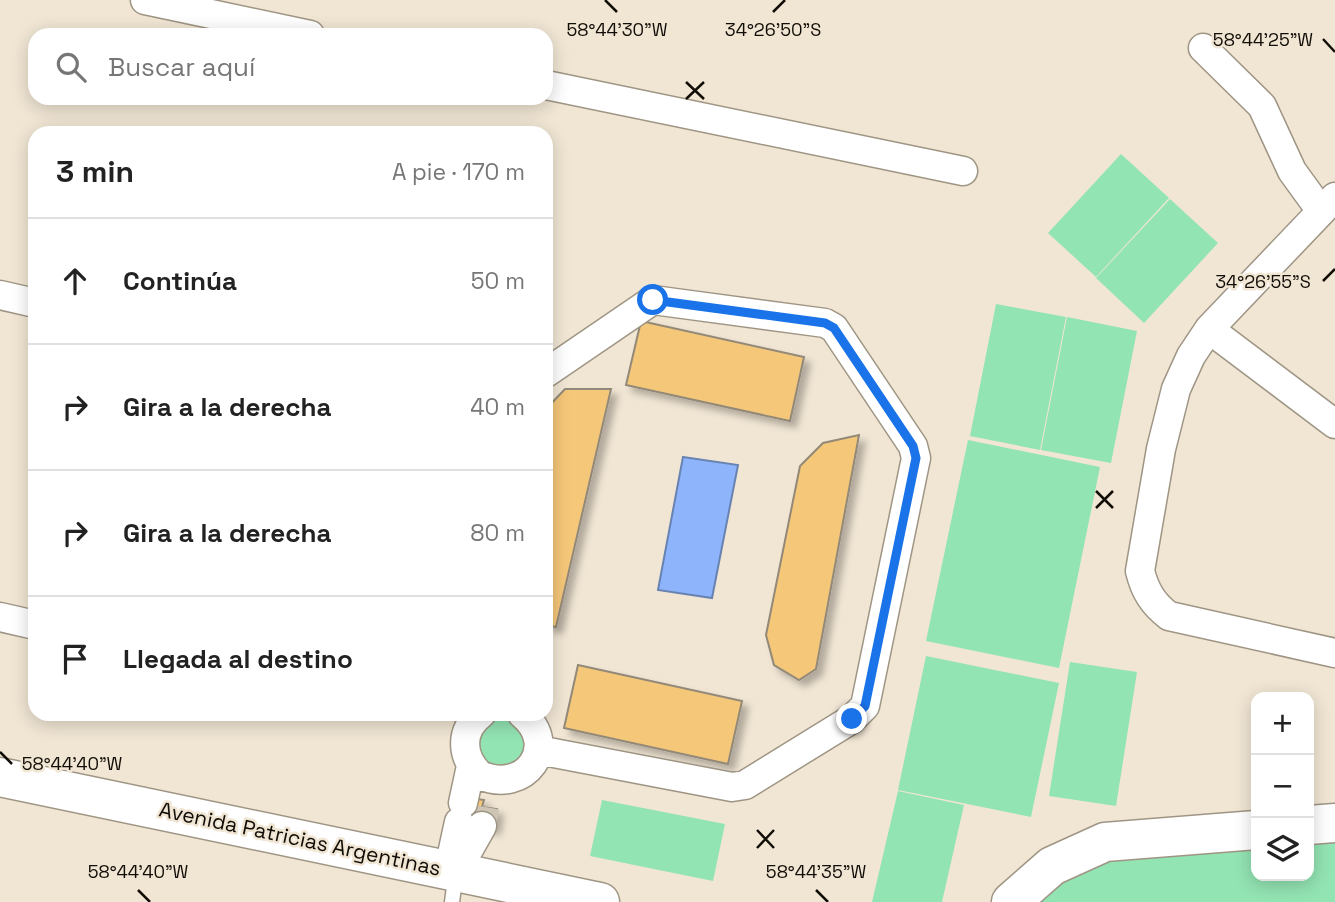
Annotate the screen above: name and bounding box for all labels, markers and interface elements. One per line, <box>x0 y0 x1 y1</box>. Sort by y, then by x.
text: 58°44'30"W <box>566 18 668 41</box>
text: 34°26'50"S <box>725 18 821 41</box>
search box <box>28 28 553 105</box>
text: 58°44'25"W <box>1213 28 1313 51</box>
icon: search <box>52 48 90 86</box>
text: Buscar aquí <box>108 50 255 84</box>
text: 3 min <box>56 152 134 191</box>
text: A pie · 170 m <box>392 157 525 187</box>
icon: ahead <box>56 262 94 300</box>
text: Continúa <box>123 264 237 298</box>
text: 50 m <box>471 266 525 296</box>
text: 34°26'55"S <box>1215 270 1311 293</box>
route start <box>637 284 668 315</box>
icon: right <box>56 388 94 426</box>
text: Gira a la derecha <box>123 390 332 424</box>
text: 40 m <box>470 392 525 422</box>
icon: right <box>56 514 94 552</box>
text: Gira a la derecha <box>123 516 332 550</box>
text: 80 m <box>470 518 525 548</box>
icon: arrive <box>56 640 94 678</box>
text: Llegada al destino <box>123 642 353 676</box>
map controls <box>1251 692 1314 881</box>
button: + <box>1251 692 1314 755</box>
route end <box>836 703 867 734</box>
text: 58°44'40"W <box>22 752 123 775</box>
button: − <box>1251 755 1314 818</box>
street label: Avenida Patricias Argentinas <box>157 795 444 882</box>
button: layers <box>1251 818 1314 881</box>
text: 58°44'40"W <box>88 860 189 883</box>
text: 58°44'35"W <box>766 860 866 883</box>

